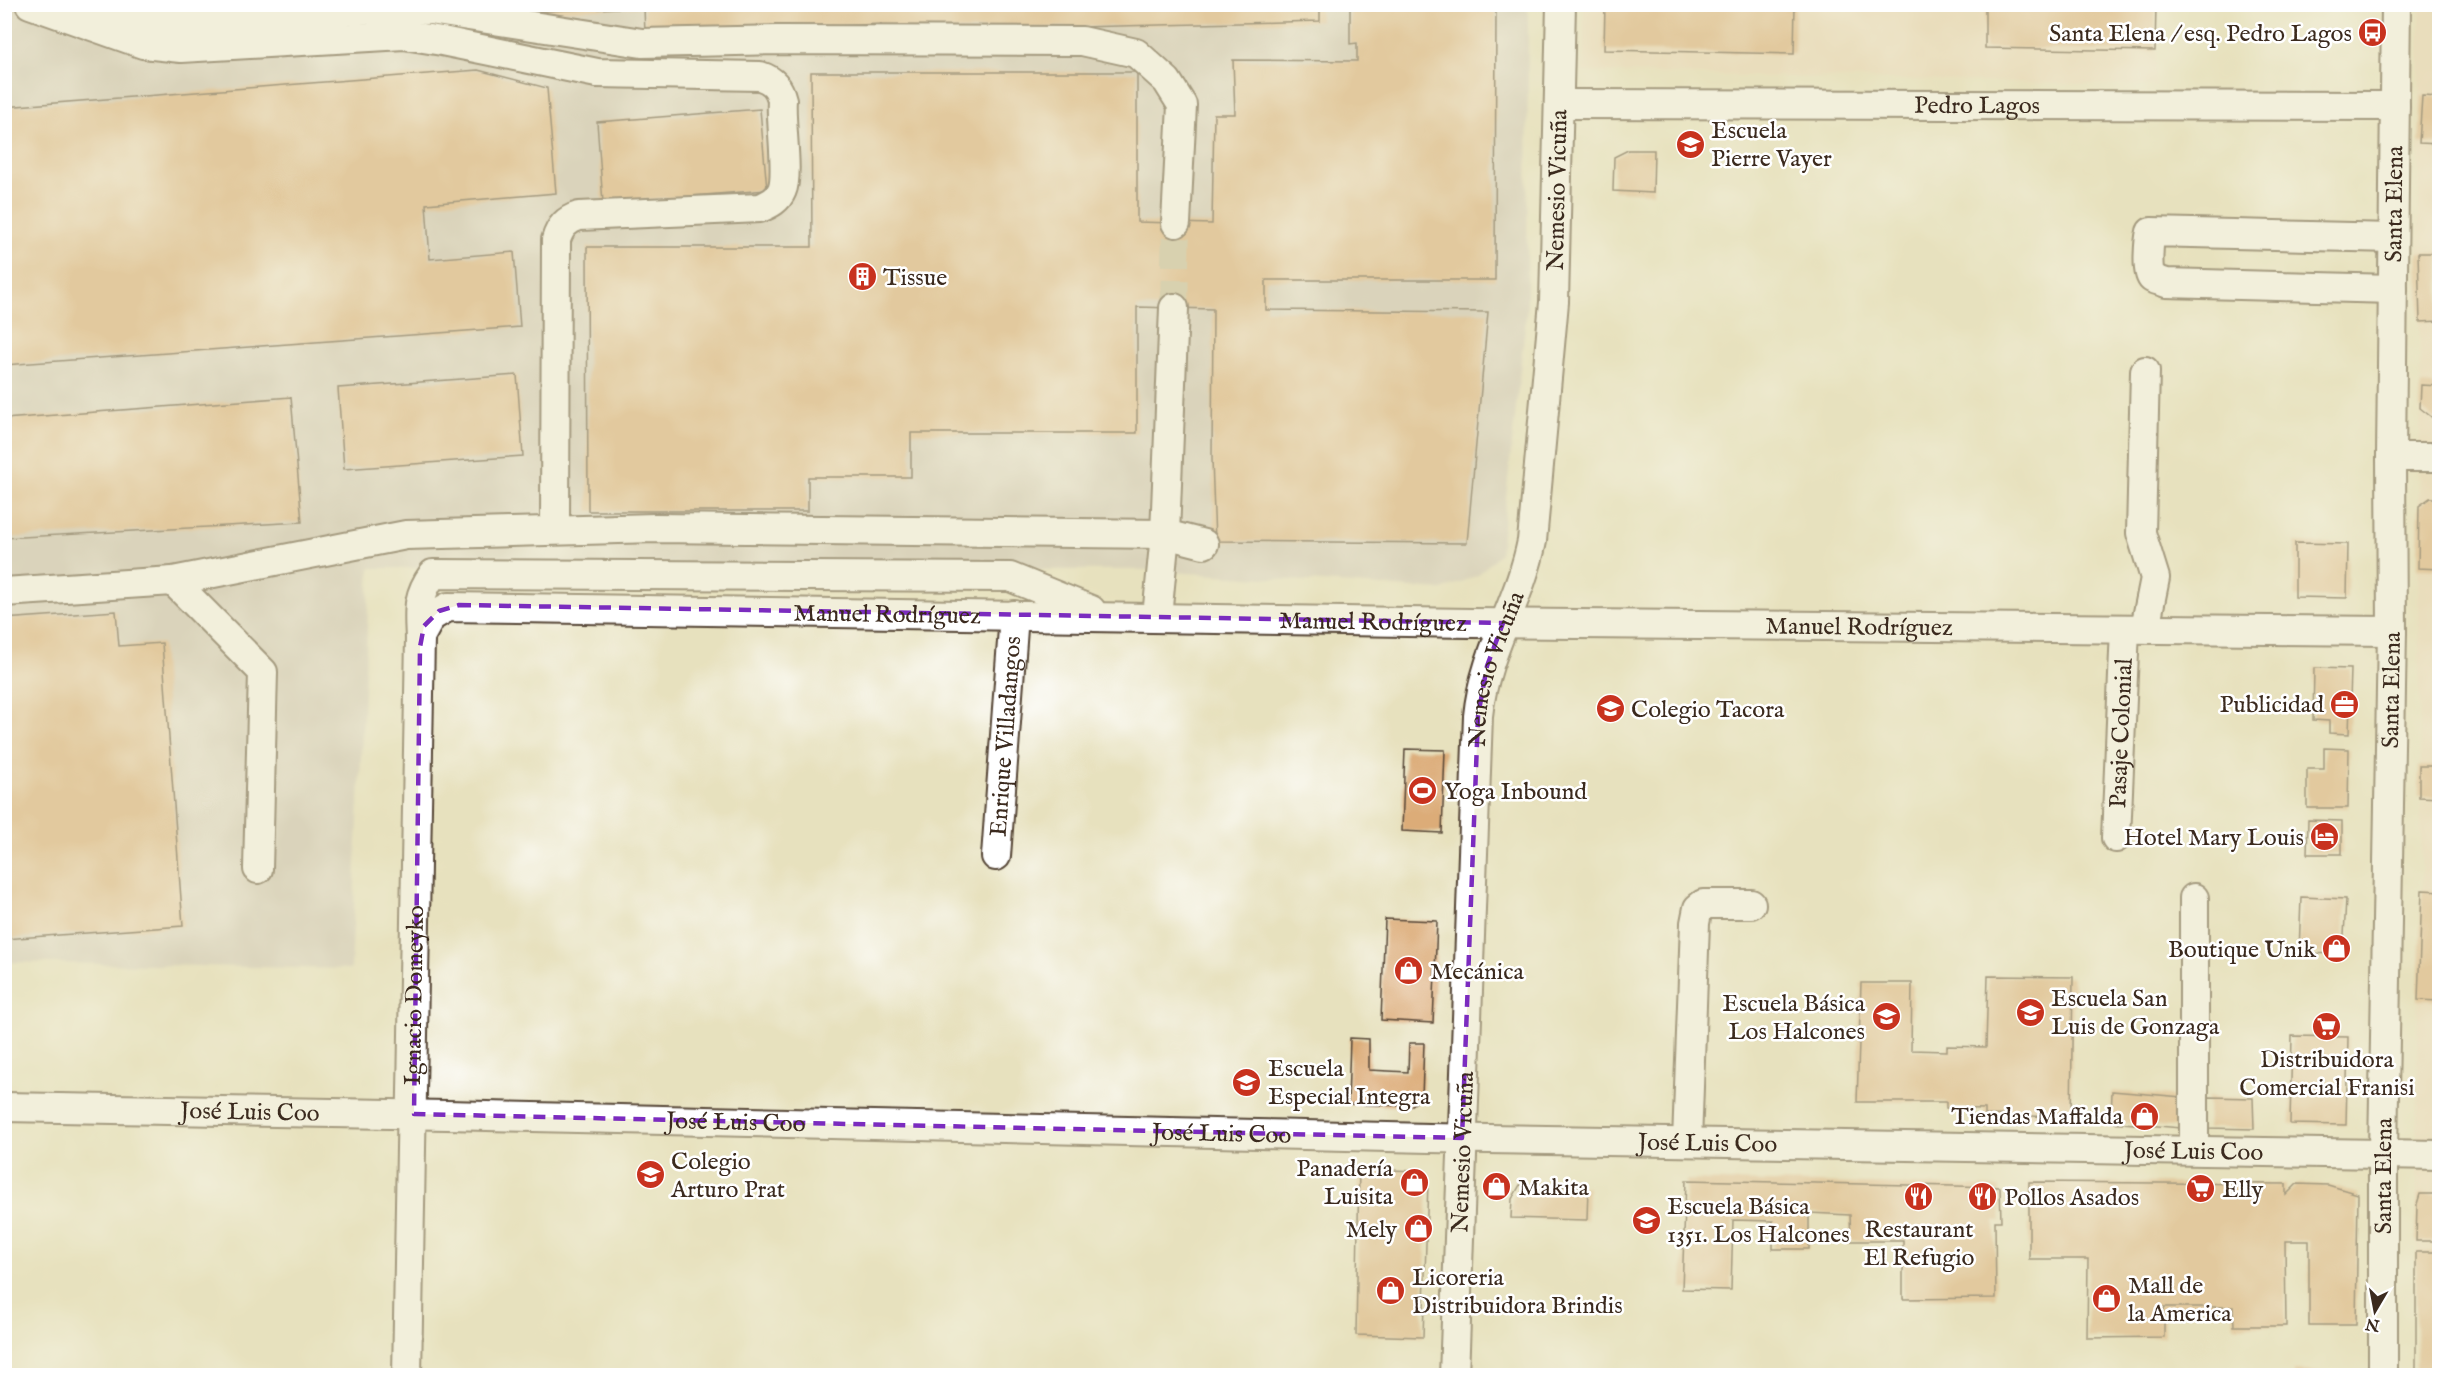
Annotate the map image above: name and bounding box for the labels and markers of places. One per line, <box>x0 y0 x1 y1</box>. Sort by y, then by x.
bus stop icon: Santa Elena / esq. Pedro Lagos <box>2357 17 2389 49</box>
place label: Santa Elena / esq. Pedro Lagos <box>2049 19 2352 50</box>
place label: Escuela Pierre Vayer <box>1711 116 1832 175</box>
school or university icon: Escuela Pierre Vayer <box>1674 128 1706 160</box>
building icon: Tissue <box>846 261 878 293</box>
place label: Tissue <box>883 263 947 294</box>
office icon: Publicidad <box>2329 688 2361 720</box>
place label: Publicidad <box>2219 690 2324 721</box>
school or university icon: Colegio Tacora <box>1594 693 1626 725</box>
place label: Colegio Tacora <box>1631 695 1785 726</box>
sports icon: Yoga Inbound <box>1407 775 1439 807</box>
place label: Yoga Inbound <box>1444 777 1587 808</box>
hotel icon: Hotel Mary Louis <box>2309 821 2341 853</box>
place label: Hotel Mary Louis <box>2124 823 2304 854</box>
shop icon: Boutique Unik <box>2321 933 2353 965</box>
place label: Boutique Unik <box>2168 935 2316 966</box>
shop icon: Mecánica <box>1393 955 1425 987</box>
place label: Mecánica <box>1430 957 1524 988</box>
place label: Escuela San Luis de Gonzaga <box>2051 984 2220 1043</box>
place label: Escuela Básica Los Halcones <box>1722 989 1866 1048</box>
school or university icon: Escuela San Luis de Gonzaga <box>2014 996 2046 1028</box>
school or university icon: Escuela Básica Los Halcones <box>1870 1001 1902 1033</box>
supermarket icon: Distribuidora Comercial Franisi <box>2311 1010 2343 1042</box>
place label: Distribuidora Comercial Franisi <box>2239 1045 2415 1104</box>
place label: Escuela Especial Integra <box>1268 1054 1431 1113</box>
school or university icon: Escuela Especial Integra <box>1231 1066 1263 1098</box>
shop icon: Tiendas Maffalda <box>2128 1100 2160 1132</box>
place label: Tiendas Maffalda <box>1951 1102 2124 1133</box>
place label: Colegio Arturo Prat <box>670 1147 785 1206</box>
place label: Panadería Luisita <box>1296 1154 1394 1213</box>
school or university icon: Colegio Arturo Prat <box>634 1159 666 1191</box>
shop icon: Panadería Luisita <box>1398 1166 1430 1198</box>
shop icon: Makita <box>1481 1171 1513 1203</box>
place label: Makita <box>1518 1173 1589 1204</box>
supermarket icon: Elly <box>2185 1173 2217 1205</box>
place label: Elly <box>2222 1175 2263 1206</box>
restaurant icon: Restaurant El Refugio <box>1903 1180 1935 1212</box>
restaurant icon: Pollos Asados <box>1967 1181 1999 1213</box>
place label: Pollos Asados <box>2004 1183 2139 1214</box>
place label: Escuela Básica 1351. Los Halcones <box>1667 1192 1850 1251</box>
school or university icon: Escuela Básica 1351. Los Halcones <box>1630 1204 1662 1236</box>
shop icon: Mely <box>1402 1213 1434 1245</box>
place label: Mely <box>1346 1215 1397 1246</box>
place label: Restaurant El Refugio <box>1864 1215 1975 1274</box>
place label: Licoreria Distribuidora Brindis <box>1412 1263 1623 1322</box>
place label: Mall de la America <box>2128 1271 2232 1330</box>
shop icon: Licoreria Distribuidora Brindis <box>1375 1275 1407 1307</box>
shop icon: Mall de la America <box>2091 1283 2123 1315</box>

